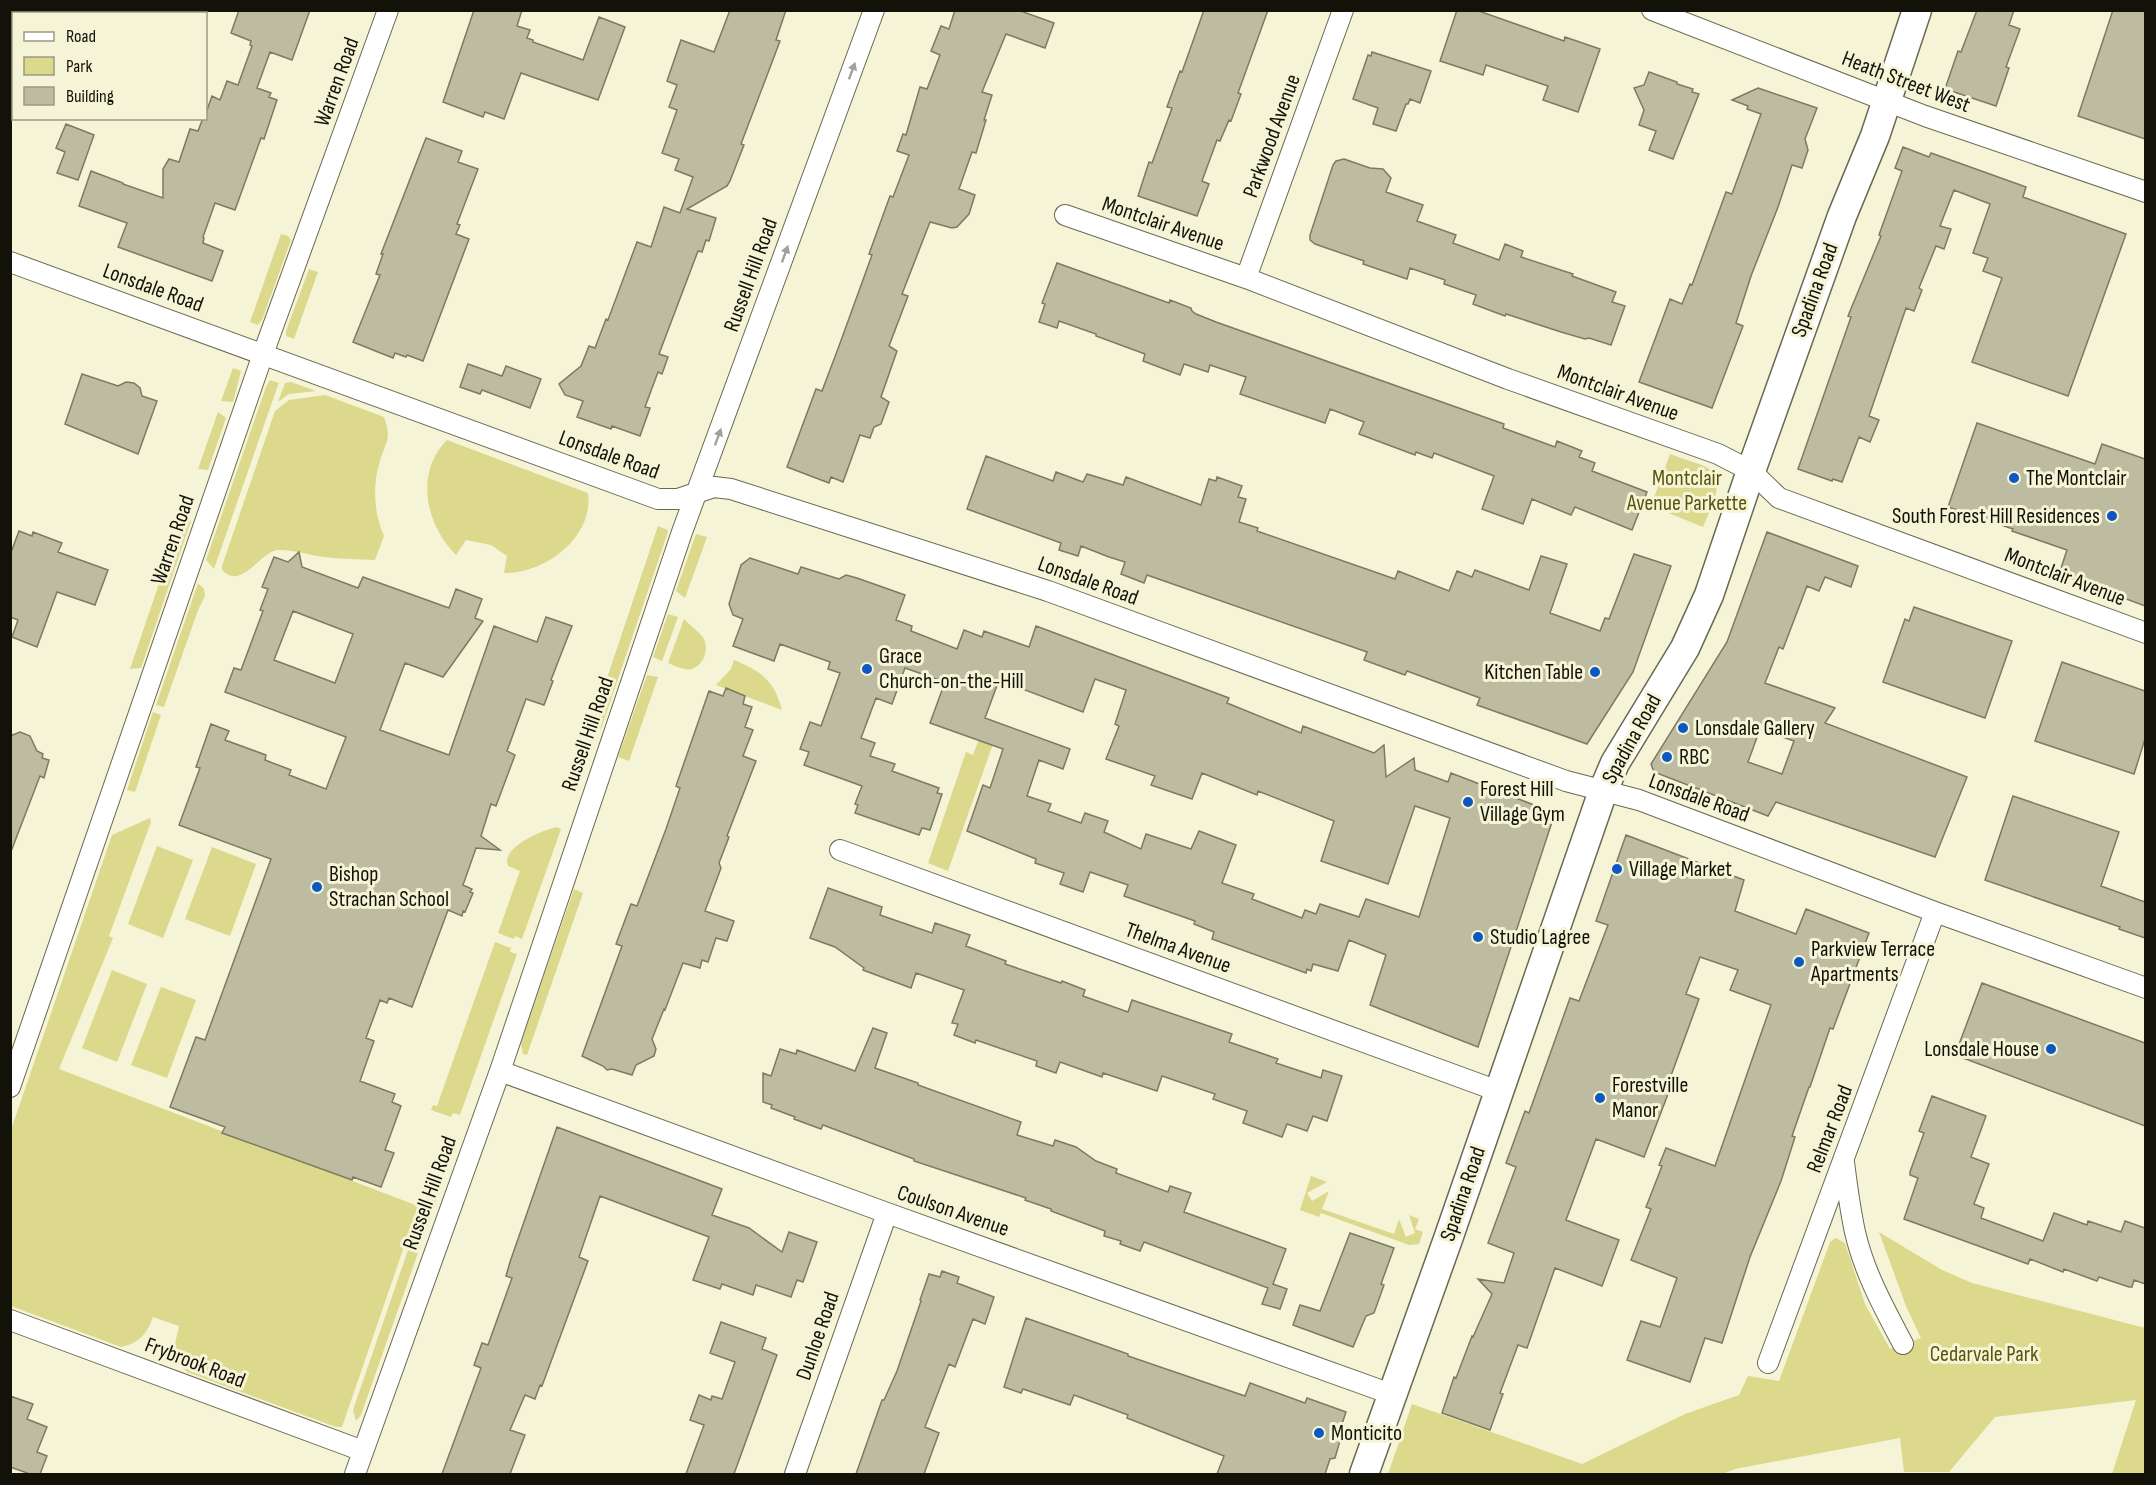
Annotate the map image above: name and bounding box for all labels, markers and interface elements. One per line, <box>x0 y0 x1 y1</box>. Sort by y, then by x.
legend <box>12 12 207 120</box>
text: Road <box>66 26 96 47</box>
street label: Warren Road <box>308 34 366 130</box>
street label: Heath Street West <box>1838 45 1974 119</box>
text: Park <box>66 56 92 77</box>
one-way arrow <box>847 62 857 80</box>
street label: Parkwood Avenue <box>1237 71 1307 201</box>
text: Building <box>66 86 114 107</box>
street label: Montclair Avenue <box>1098 191 1228 257</box>
street label: Russell Hill Road <box>718 214 784 336</box>
street label: Spadina Road <box>1786 239 1844 341</box>
one-way arrow <box>780 245 790 263</box>
street label: Lonsdale Road <box>99 257 207 319</box>
street label: Montclair Avenue <box>1554 359 1682 427</box>
street label: Lonsdale Road <box>555 424 663 486</box>
one-way arrow <box>713 428 723 446</box>
park label: Montclair Avenue Parkette <box>1626 465 1747 517</box>
place label: The Montclair <box>2026 465 2127 492</box>
marker: The Montclair <box>2007 471 2021 485</box>
street label: Warren Road <box>145 492 201 588</box>
place label: South Forest Hill Residences <box>1892 503 2100 530</box>
marker: South Forest Hill Residences <box>2105 509 2119 523</box>
street label: Montclair Avenue <box>2001 542 2129 612</box>
street label: Lonsdale Road <box>1034 550 1142 612</box>
place label: Grace Church-on-the-Hill <box>879 643 1024 695</box>
place label: Kitchen Table <box>1484 659 1583 686</box>
marker: Grace Church-on-the-Hill <box>860 662 874 676</box>
marker: Kitchen Table <box>1588 665 1602 679</box>
street label: Russell Hill Road <box>556 673 620 795</box>
street label: Spadina Road <box>1596 689 1668 789</box>
place label: Lonsdale Gallery <box>1695 715 1815 742</box>
marker: Lonsdale Gallery <box>1676 721 1690 735</box>
place label: RBC <box>1679 744 1710 771</box>
marker: RBC <box>1660 750 1674 764</box>
street label: Lonsdale Road <box>1645 767 1753 829</box>
place label: Forest Hill Village Gym <box>1480 776 1565 828</box>
marker: Forest Hill Village Gym <box>1461 795 1475 809</box>
place label: Village Market <box>1629 856 1732 883</box>
place label: Bishop Strachan School <box>329 861 449 913</box>
marker: Village Market <box>1610 862 1624 876</box>
marker: Bishop Strachan School <box>310 880 324 894</box>
street label: Thelma Avenue <box>1121 916 1235 980</box>
place label: Studio Lagree <box>1490 924 1590 951</box>
marker: Studio Lagree <box>1471 930 1485 944</box>
place label: Parkview Terrace Apartments <box>1810 936 1935 988</box>
marker: Parkview Terrace Apartments <box>1792 955 1806 969</box>
place label: Lonsdale House <box>1924 1036 2039 1063</box>
marker: Lonsdale House <box>2044 1042 2058 1056</box>
place label: Forestville Manor <box>1612 1072 1688 1124</box>
street label: Relmar Road <box>1801 1081 1859 1177</box>
marker: Forestville Manor <box>1593 1091 1607 1105</box>
street label: Russell Hill Road <box>397 1132 463 1254</box>
street label: Spadina Road <box>1434 1143 1492 1245</box>
street label: Coulson Avenue <box>893 1179 1013 1243</box>
street label: Dunloe Road <box>790 1288 846 1384</box>
street label: Frybrook Road <box>141 1332 249 1394</box>
park label: Cedarvale Park <box>1930 1341 2039 1368</box>
place label: Monticito <box>1331 1420 1402 1447</box>
marker: Monticito <box>1312 1426 1326 1440</box>

